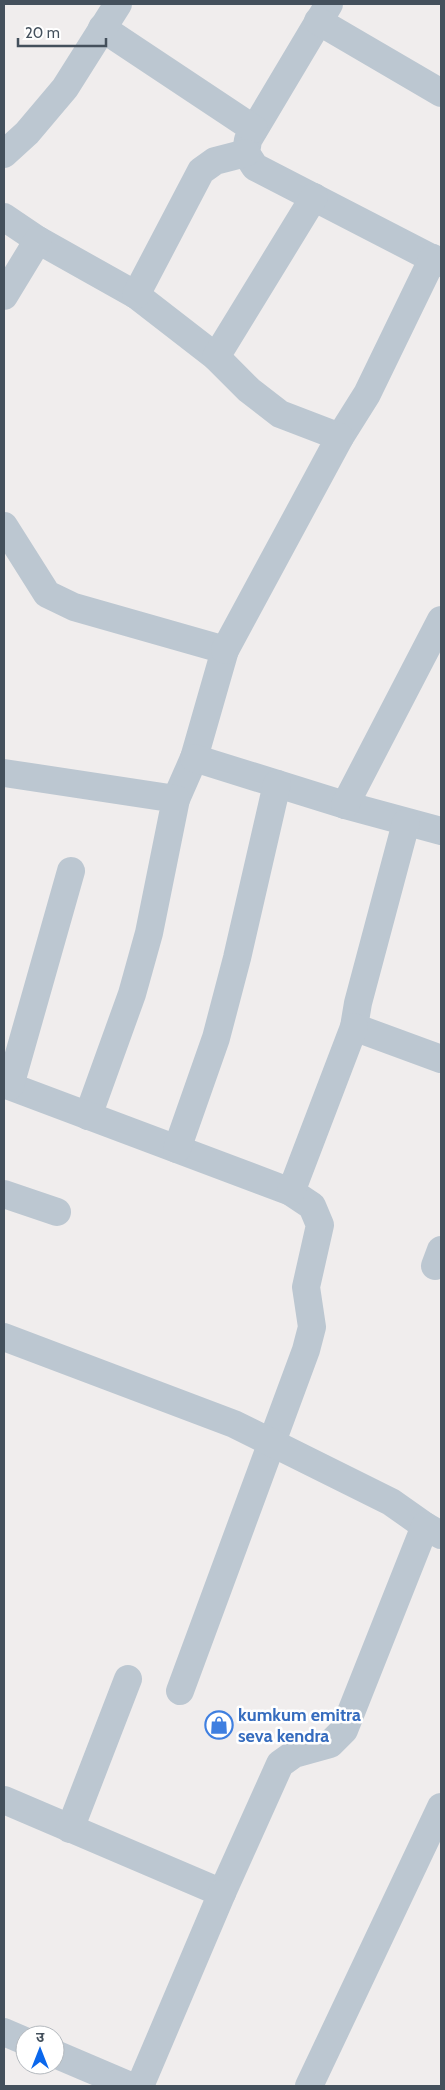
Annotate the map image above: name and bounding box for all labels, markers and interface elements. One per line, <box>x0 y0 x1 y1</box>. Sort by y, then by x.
scale bar <box>18 15 105 47</box>
text: 20 m <box>25 24 60 42</box>
place label: kumkum emitra seva kendra <box>238 1704 361 1747</box>
shop icon: kumkum emitra seva kendra <box>204 1710 234 1740</box>
north arrow <box>15 2025 65 2075</box>
text: उ <box>36 2028 45 2046</box>

